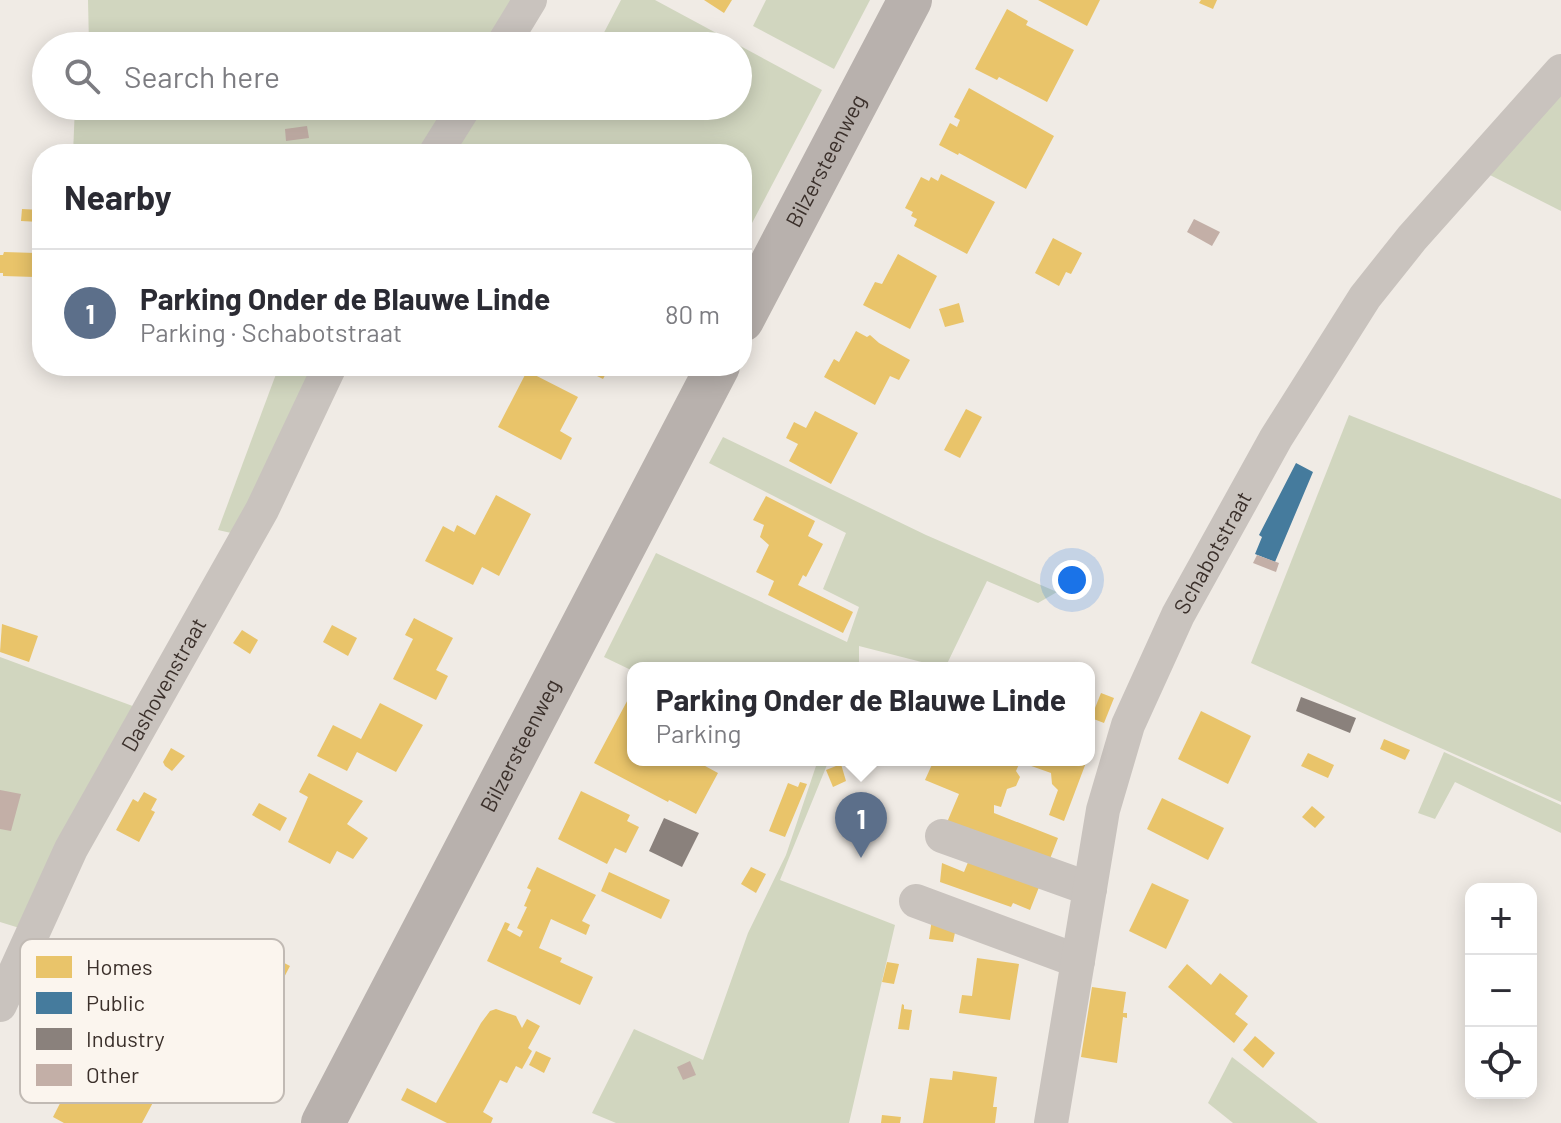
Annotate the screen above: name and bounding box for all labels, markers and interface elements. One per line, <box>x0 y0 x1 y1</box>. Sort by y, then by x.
search box <box>32 32 752 120</box>
icon: search <box>60 54 104 98</box>
text: Search here <box>124 58 280 94</box>
street label: Bilzersteenweg <box>779 89 870 231</box>
text: Nearby <box>64 176 172 217</box>
text: Parking Onder de Blauwe Linde <box>140 280 550 316</box>
text: 1 <box>85 298 95 329</box>
text: 80 m <box>665 298 720 329</box>
text: Parking · Schabotstraat <box>140 316 402 347</box>
street label: Schabotstraat <box>1167 486 1256 618</box>
your location <box>1052 560 1092 600</box>
street label: Dashovenstraat <box>115 613 211 756</box>
popup <box>627 662 1095 766</box>
street label: Bilzersteenweg <box>474 674 565 816</box>
text: Parking Onder de Blauwe Linde <box>656 681 1066 717</box>
text: Parking <box>656 717 741 748</box>
pin: 1 <box>835 792 887 858</box>
map controls <box>1465 883 1537 1099</box>
button: + <box>1465 883 1537 955</box>
legend <box>20 939 284 1103</box>
text: Homes <box>86 953 153 979</box>
button: − <box>1465 955 1537 1027</box>
text: Public <box>86 989 145 1015</box>
text: Industry <box>86 1025 165 1051</box>
button: locate <box>1465 1027 1537 1099</box>
text: Other <box>86 1061 139 1087</box>

